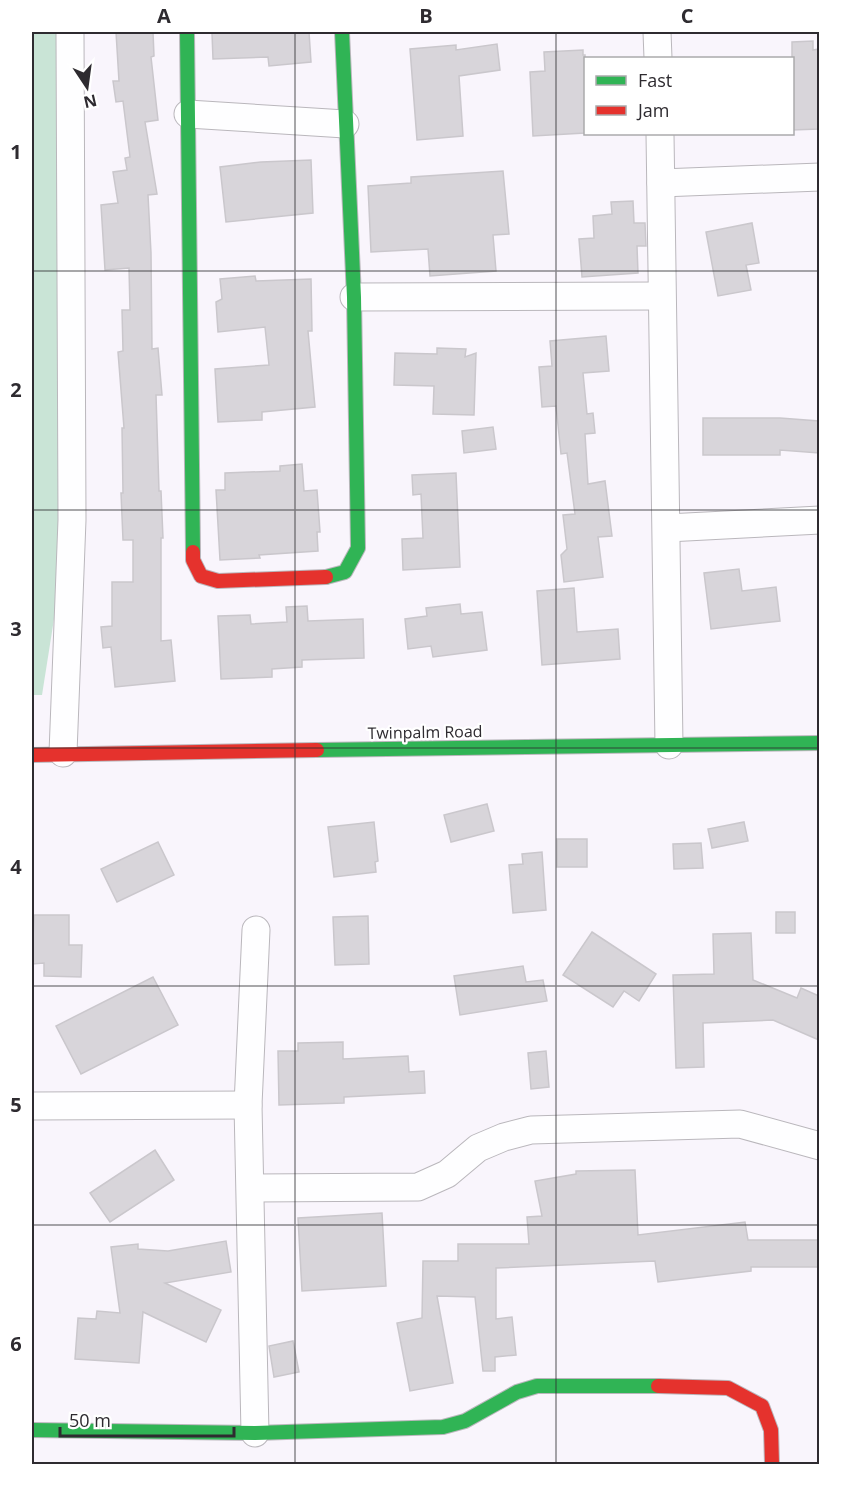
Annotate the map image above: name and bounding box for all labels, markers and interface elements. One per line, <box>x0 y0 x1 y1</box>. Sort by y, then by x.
text: A <box>157 2 171 29</box>
text: B <box>419 2 433 29</box>
text: C <box>681 2 694 29</box>
north arrow <box>57 57 117 117</box>
legend <box>584 57 794 135</box>
text: Fast <box>638 68 672 92</box>
text: N <box>82 89 99 114</box>
text: Jam <box>636 98 670 122</box>
text: 1 <box>10 138 22 165</box>
text: 2 <box>10 376 22 403</box>
text: 3 <box>10 615 22 642</box>
street label: Twinpalm Road <box>367 720 483 744</box>
text: 4 <box>10 853 22 880</box>
text: 5 <box>10 1091 22 1118</box>
text: 6 <box>10 1330 22 1357</box>
scale bar <box>60 1400 234 1438</box>
text: 50 m <box>69 1408 111 1432</box>

